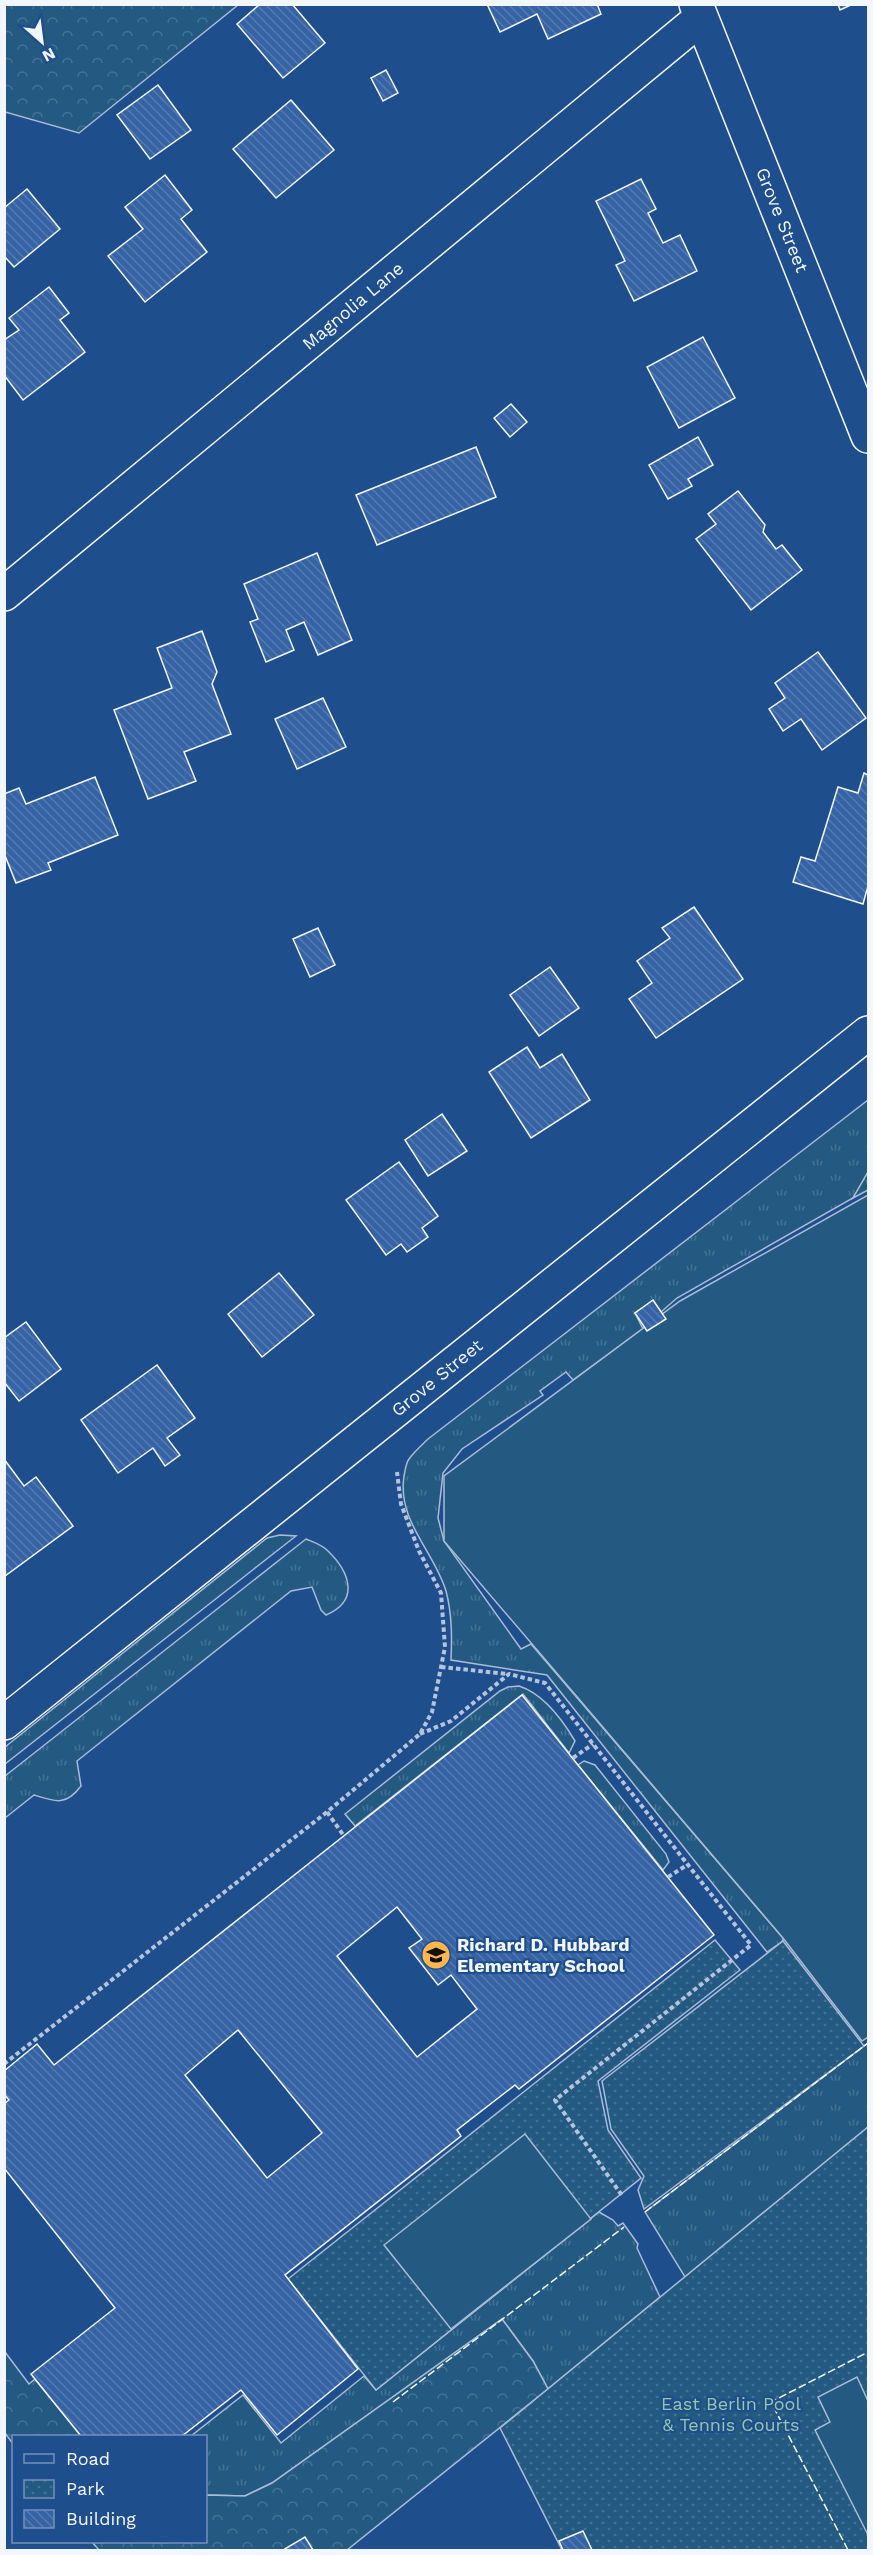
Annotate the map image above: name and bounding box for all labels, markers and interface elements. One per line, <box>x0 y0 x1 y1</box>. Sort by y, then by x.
north arrow <box>12 12 72 72</box>
text: N <box>39 44 59 66</box>
street label: Grove Street <box>752 164 813 276</box>
street label: Magnolia Lane <box>298 257 408 354</box>
street label: Grove Street <box>387 1334 487 1421</box>
place label: Richard D. Hubbard Elementary School <box>457 1934 630 1976</box>
school or university icon: Richard D. Hubbard Elementary School <box>420 1939 452 1971</box>
park label: East Berlin Pool & Tennis Courts <box>661 2393 801 2435</box>
legend <box>12 2435 207 2543</box>
text: Road <box>66 2448 110 2469</box>
text: Park <box>66 2478 105 2499</box>
text: Building <box>66 2508 136 2529</box>

